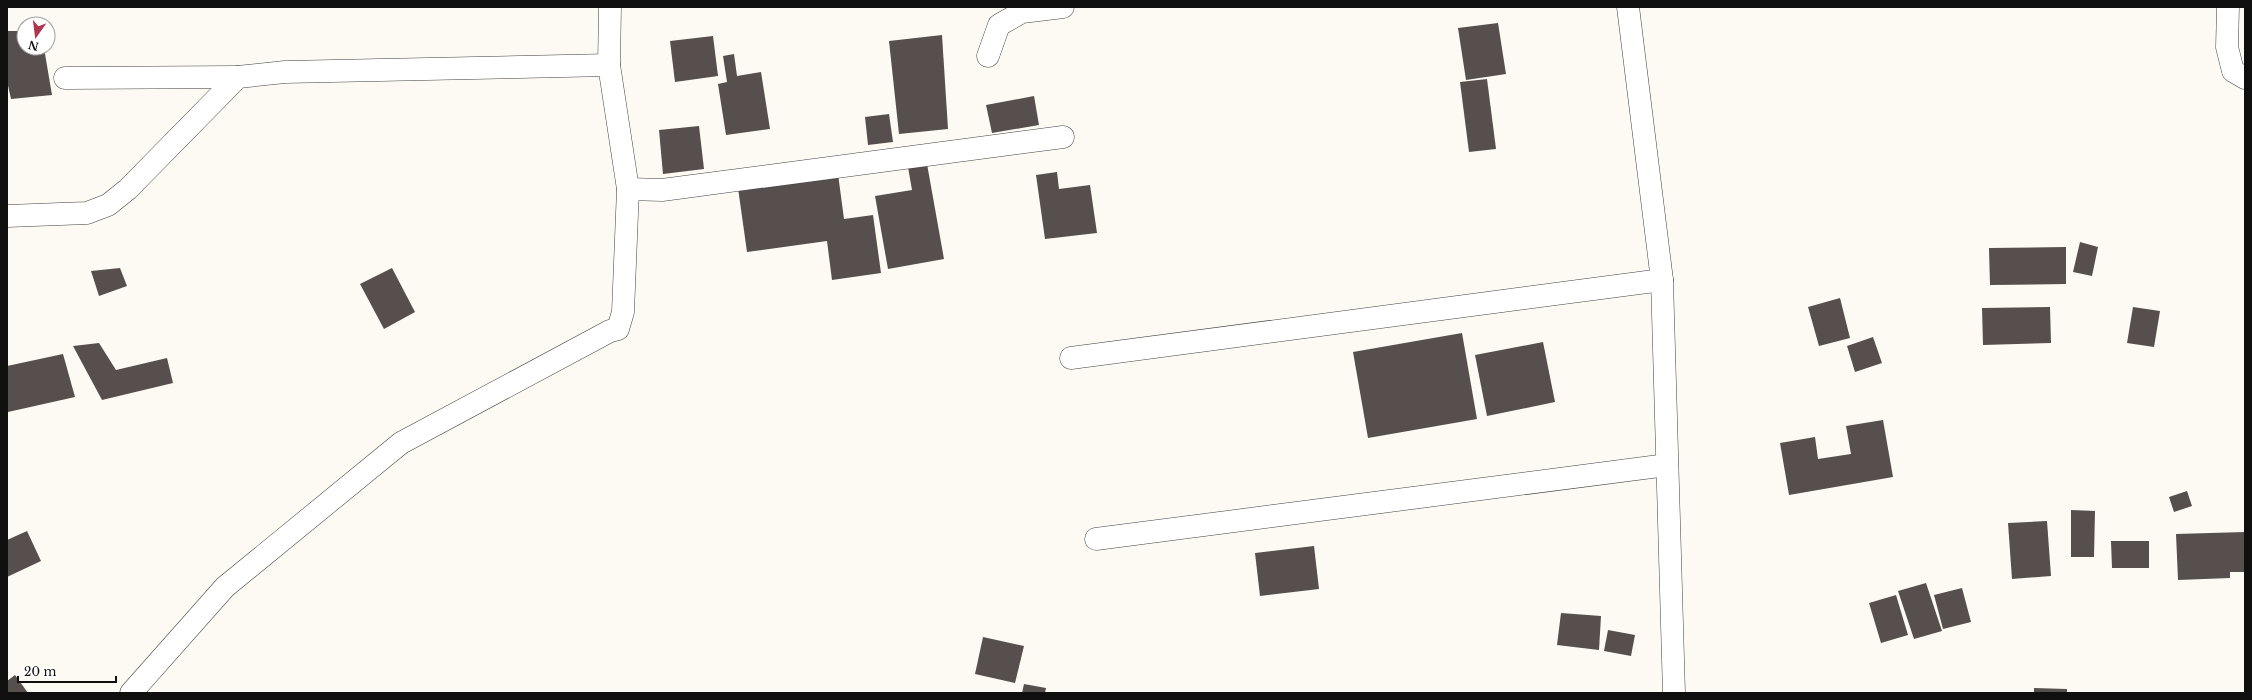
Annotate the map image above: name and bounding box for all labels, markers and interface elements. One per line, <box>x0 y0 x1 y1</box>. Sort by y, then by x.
north arrow <box>16 16 56 56</box>
text: N <box>26 38 40 54</box>
scale bar <box>18 658 116 684</box>
text: 20 m <box>24 664 56 679</box>

